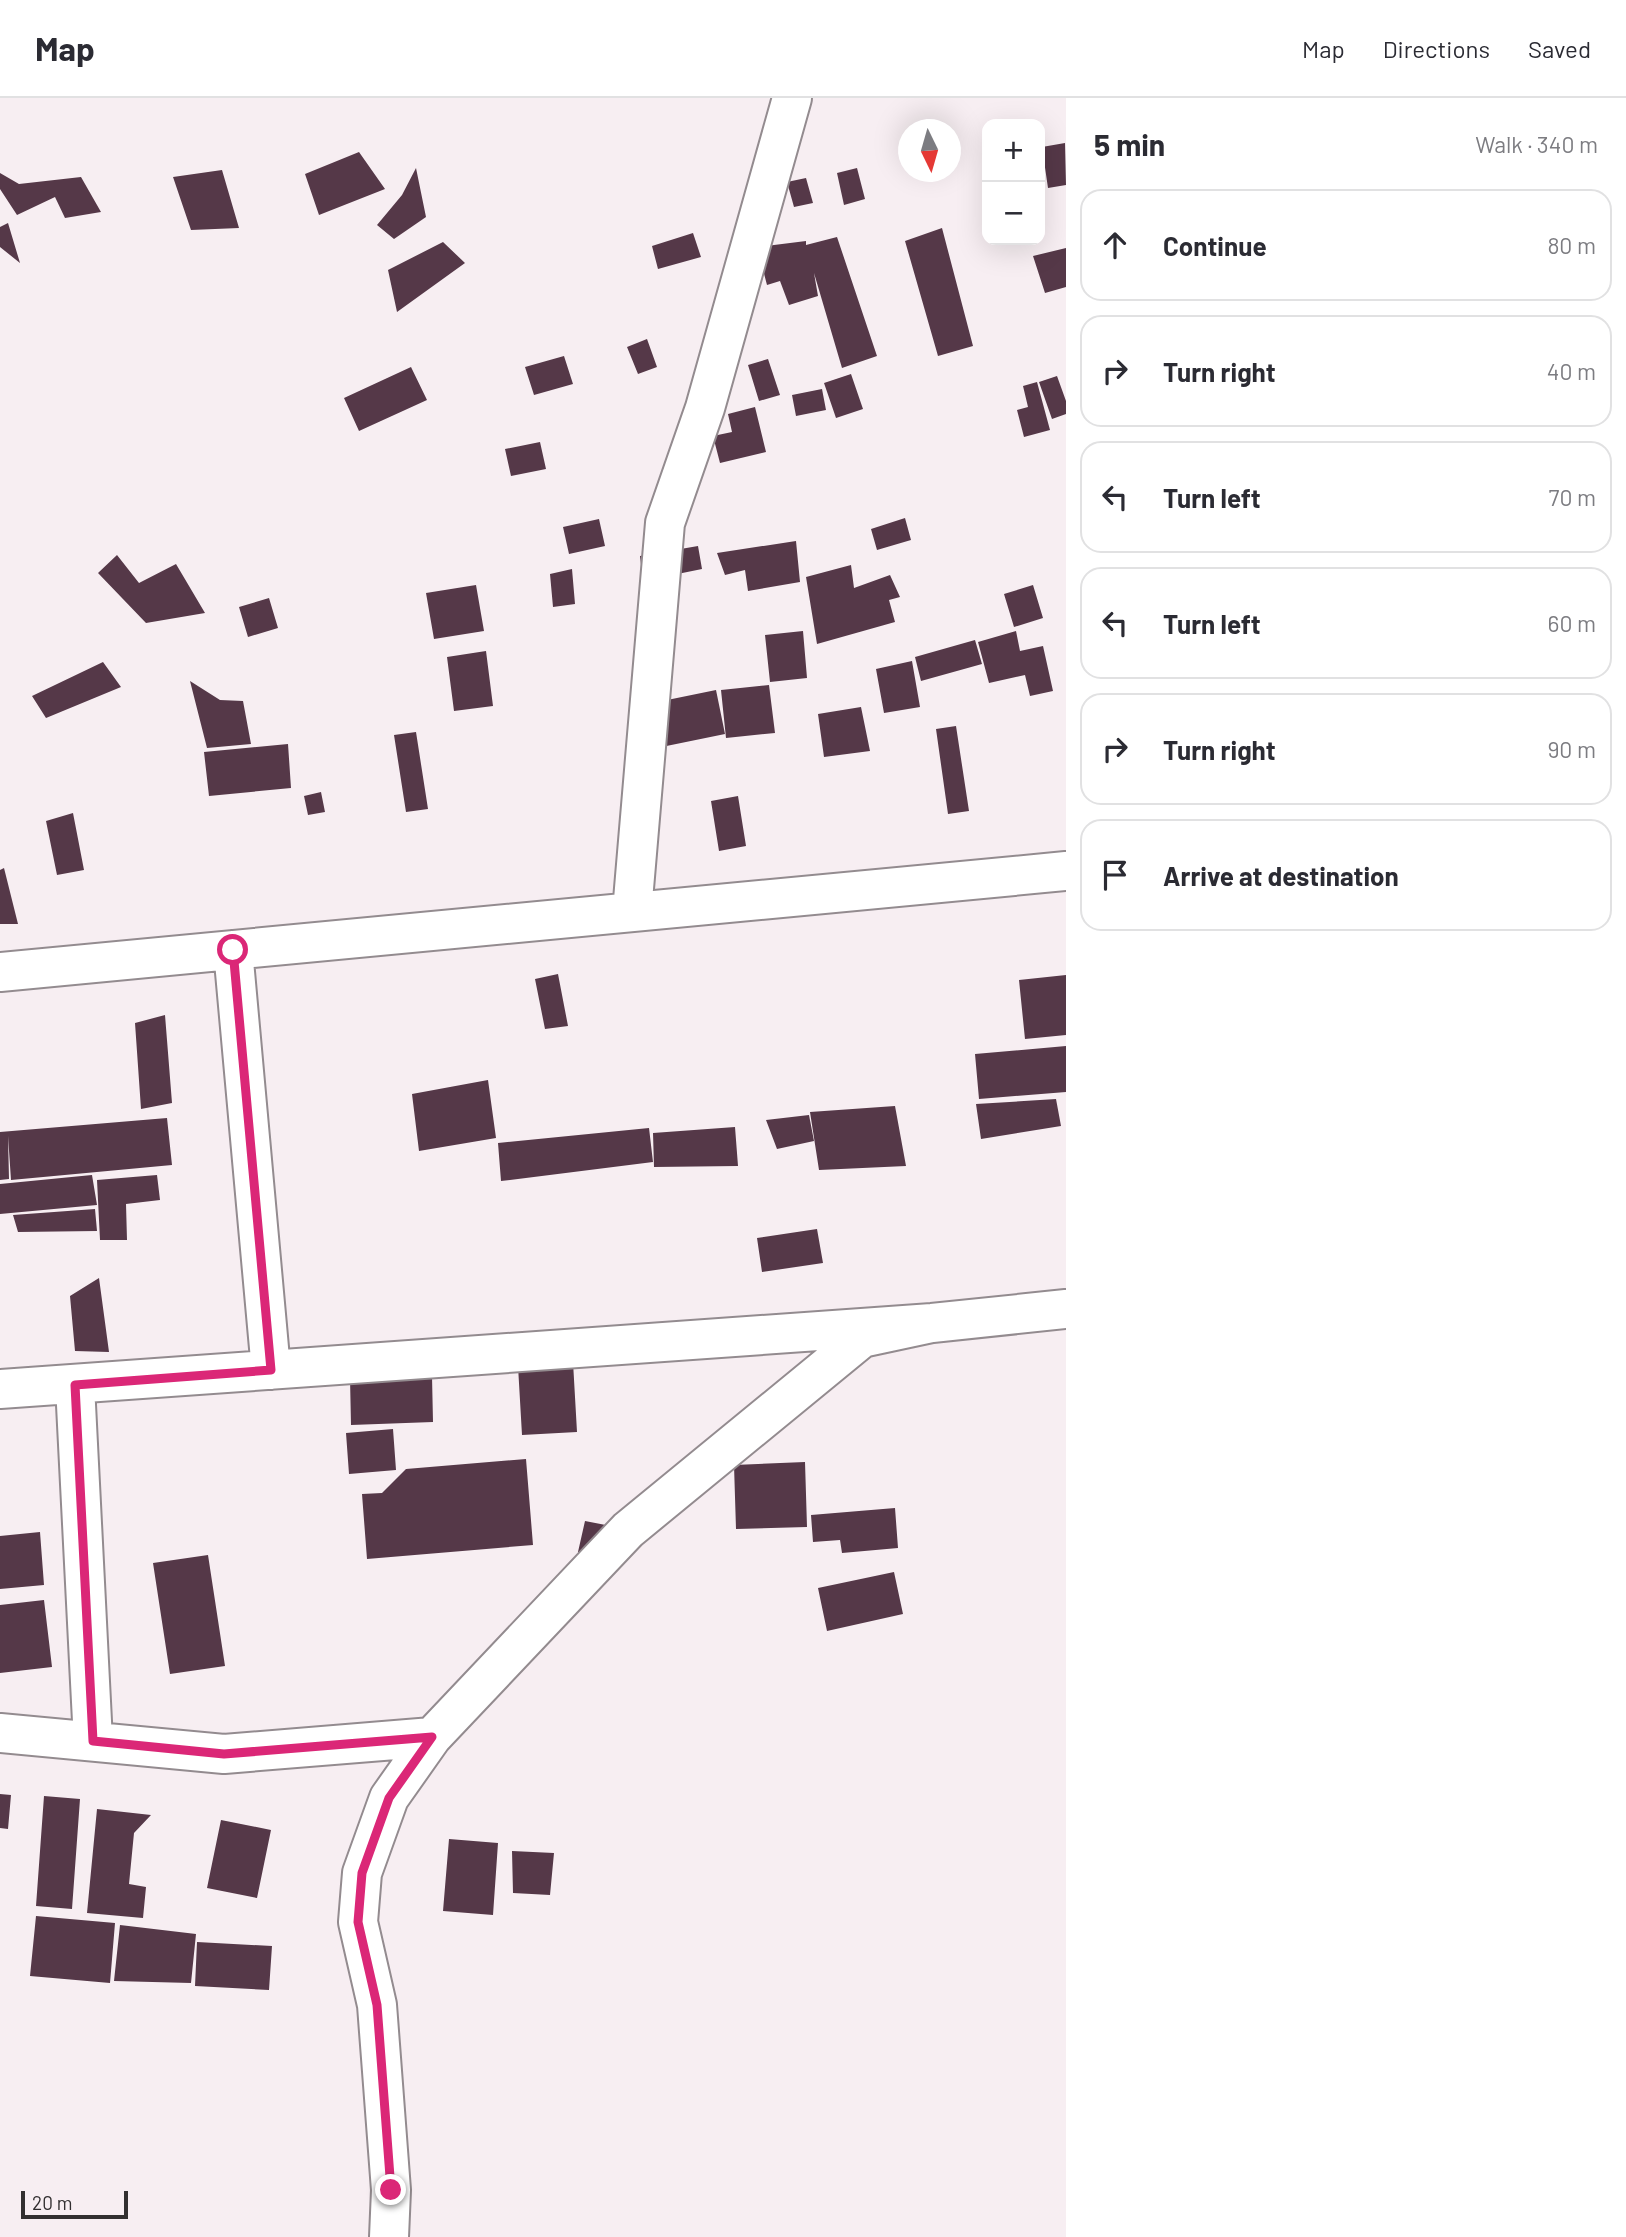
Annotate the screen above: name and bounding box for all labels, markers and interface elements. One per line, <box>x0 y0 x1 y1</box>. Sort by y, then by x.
text: Map <box>35 28 95 68</box>
text: Map <box>1302 34 1345 63</box>
text: Directions <box>1383 34 1490 63</box>
text: Saved <box>1528 34 1591 63</box>
north arrow <box>898 119 961 182</box>
map controls <box>982 119 1045 245</box>
button: + <box>982 119 1045 182</box>
text: 5 min <box>1094 126 1165 162</box>
text: Walk · 340 m <box>1475 130 1598 158</box>
button: − <box>982 182 1045 245</box>
icon: ahead <box>1096 226 1134 264</box>
text: Continue <box>1163 230 1267 261</box>
text: 80 m <box>1547 231 1596 259</box>
icon: right <box>1096 352 1134 390</box>
text: Turn right <box>1163 356 1276 387</box>
text: 40 m <box>1547 357 1596 385</box>
icon: left <box>1096 478 1134 516</box>
text: Turn left <box>1163 482 1261 513</box>
text: 70 m <box>1549 483 1596 511</box>
icon: left <box>1096 604 1134 642</box>
text: Turn left <box>1163 608 1261 639</box>
text: 60 m <box>1548 609 1596 637</box>
icon: right <box>1096 730 1134 768</box>
text: Turn right <box>1163 734 1276 765</box>
text: 90 m <box>1547 735 1596 763</box>
icon: arrive <box>1096 856 1134 894</box>
text: Arrive at destination <box>1163 860 1399 891</box>
route start <box>217 934 248 965</box>
route end <box>375 2174 406 2205</box>
scale bar <box>21 2188 128 2220</box>
text: 20 m <box>32 2191 72 2214</box>

